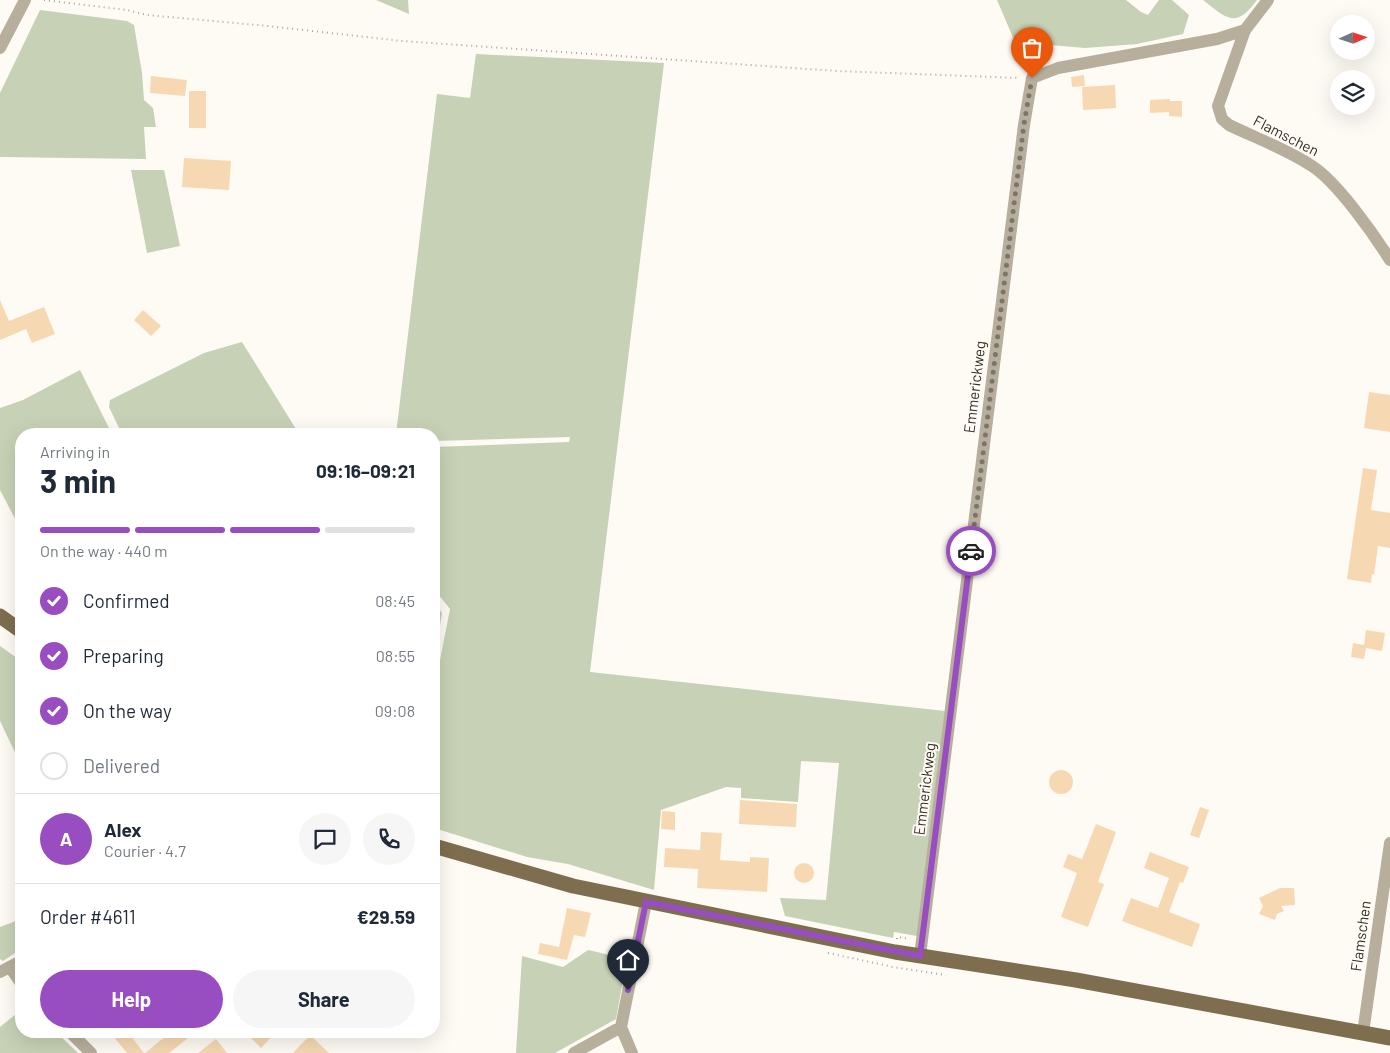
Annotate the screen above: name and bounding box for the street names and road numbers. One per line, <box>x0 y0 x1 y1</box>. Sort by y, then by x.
street label: Flamschen <box>1251 111 1322 159</box>
street label: Emmerickweg <box>959 340 989 434</box>
street label: Emmerickweg <box>909 742 939 836</box>
street label: Flamschen <box>1346 899 1374 972</box>

